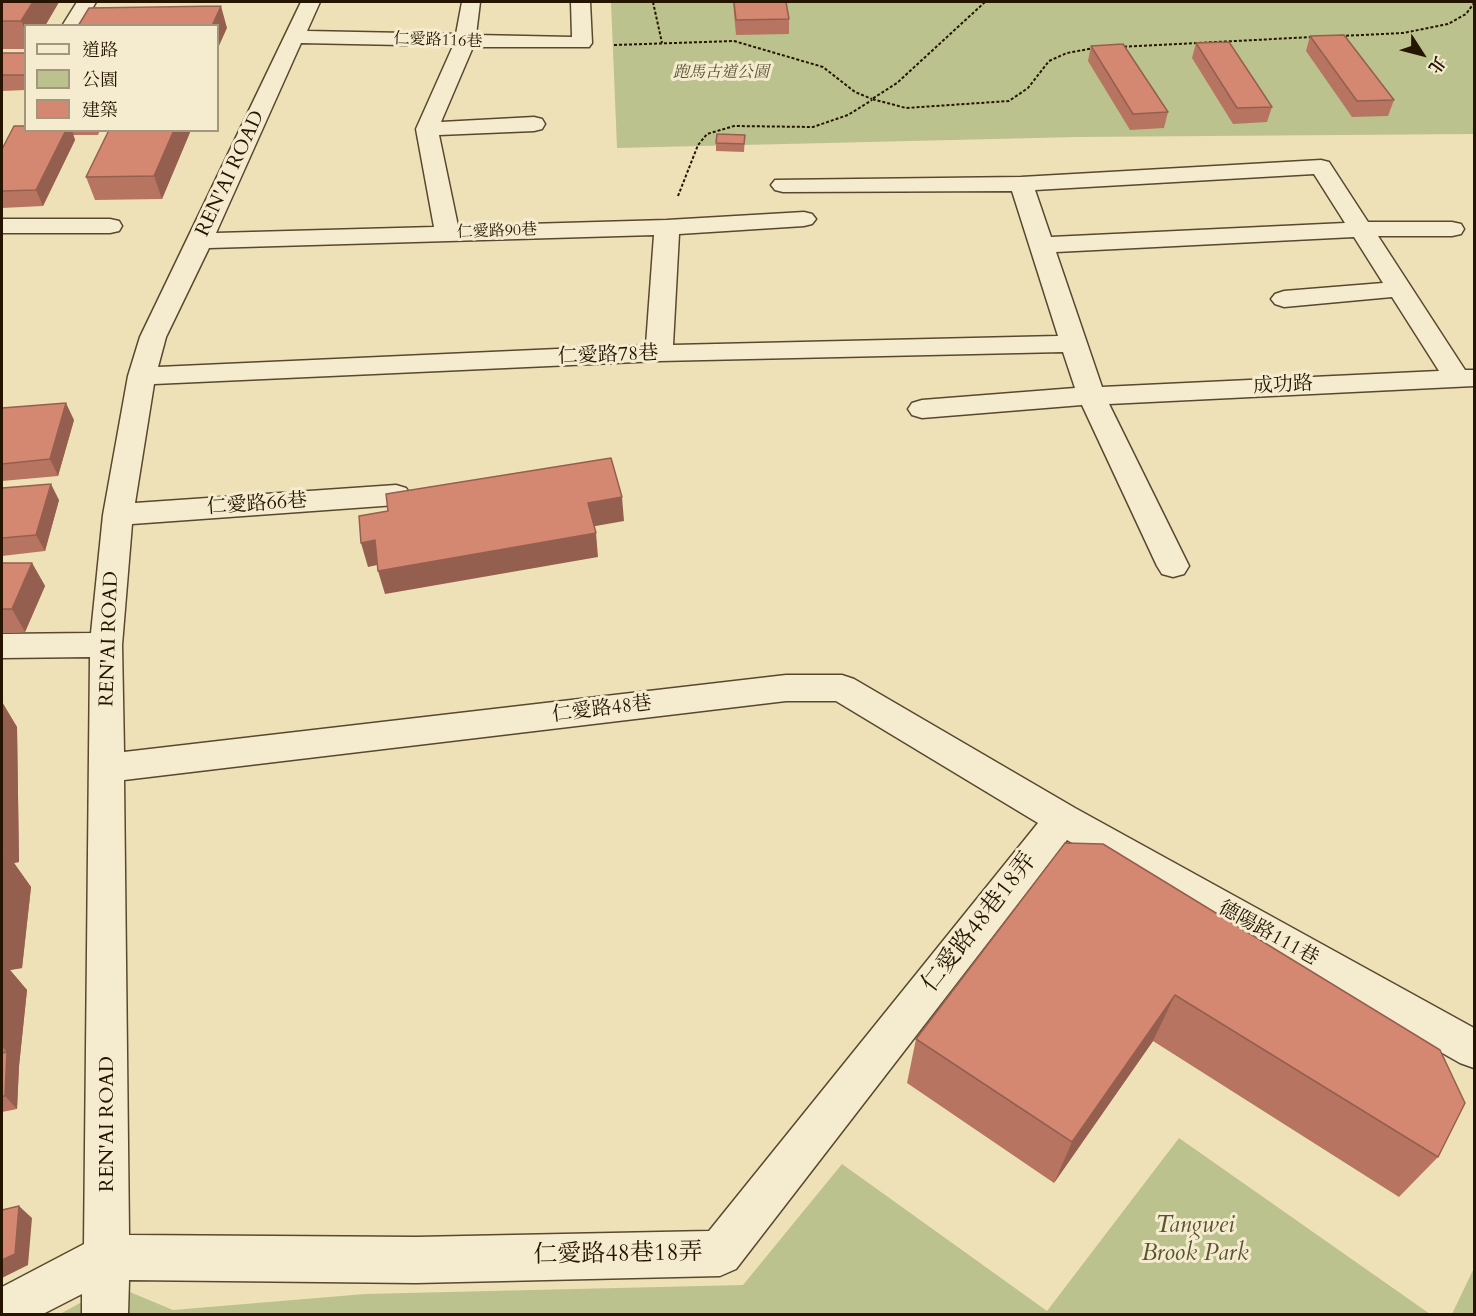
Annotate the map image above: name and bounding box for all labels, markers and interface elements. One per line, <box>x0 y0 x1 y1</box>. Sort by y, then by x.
legend <box>24 24 219 132</box>
north arrow <box>1392 24 1452 84</box>
street label: 仁愛路116巷 <box>393 30 483 52</box>
text: 道路 <box>82 38 118 63</box>
text: 北 <box>1423 52 1450 78</box>
park label: 跑馬古道公園 <box>673 63 769 83</box>
text: 公園 <box>82 68 118 93</box>
text: 建築 <box>82 98 118 123</box>
street label: REN'AI ROAD <box>191 107 271 241</box>
street label: 仁愛路90巷 <box>456 221 538 243</box>
street label: 仁愛路78巷 <box>557 342 659 370</box>
street label: 成功路 <box>1252 372 1314 400</box>
street label: 仁愛路66巷 <box>206 490 308 520</box>
street label: REN'AI ROAD <box>96 571 124 707</box>
street label: 仁愛路48巷 <box>551 692 653 728</box>
street label: 仁愛路48巷18弄 <box>917 847 1043 999</box>
street label: 德陽路111巷 <box>1214 897 1322 971</box>
street label: REN'AI ROAD <box>96 1056 120 1192</box>
park label: Tangwei Brook Park <box>1142 1212 1248 1268</box>
street label: 仁愛路48巷18弄 <box>533 1239 703 1271</box>

